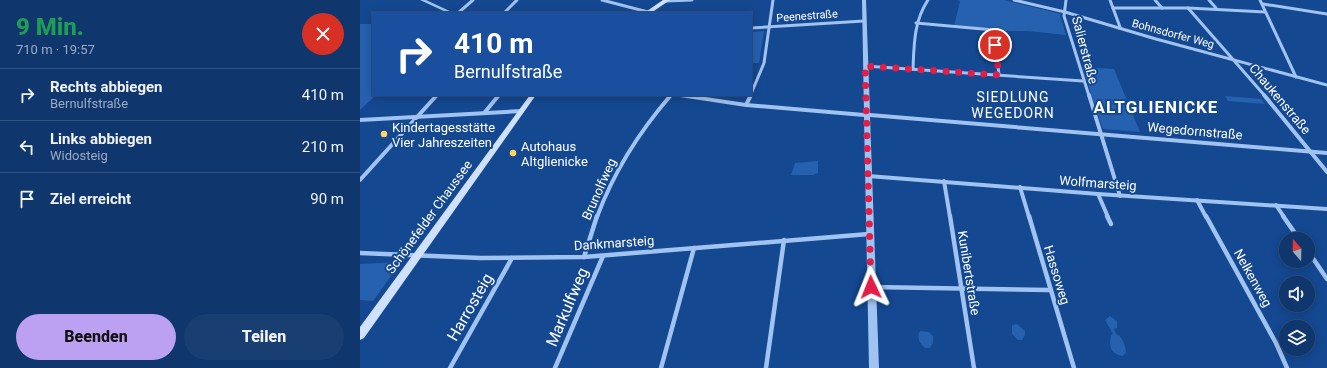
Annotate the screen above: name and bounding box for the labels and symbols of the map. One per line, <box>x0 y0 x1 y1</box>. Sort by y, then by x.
street label: Peenestraße <box>776 7 838 25</box>
street label: Salierstraße <box>1069 15 1101 85</box>
street label: Bohnsdorfer Weg <box>1130 17 1216 51</box>
pin <box>978 28 1012 62</box>
street label: Chaukenstraße <box>1246 61 1314 137</box>
district label: SIEDLUNG WEGEDORN <box>971 89 1055 121</box>
district label: ALTGLIENICKE <box>1094 97 1218 117</box>
street label: Wegedornstraße <box>1147 119 1243 143</box>
place label: Kindertagesstätte Vier Jahreszeiten <box>392 120 495 150</box>
marker: Kindertagesstätte Vier Jahreszeiten <box>379 129 389 139</box>
place label: Autohaus Altglienicke <box>521 139 588 169</box>
marker: Autohaus Altglienicke <box>508 148 518 158</box>
street label: Brunolfweg <box>579 156 619 222</box>
street label: Schönefelder Chaussee <box>383 157 475 277</box>
street label: Wolfmarsteig <box>1059 173 1137 193</box>
street label: Kunibertstraße <box>955 230 983 316</box>
north arrow <box>1279 232 1315 268</box>
street label: Dankmarsteig <box>573 233 655 253</box>
street label: Hassoweg <box>1041 244 1073 306</box>
street label: Nelkenweg <box>1231 246 1275 310</box>
street label: Markulfweg <box>542 265 592 349</box>
position arrow <box>850 266 892 308</box>
street label: Harrosteig <box>443 270 497 344</box>

